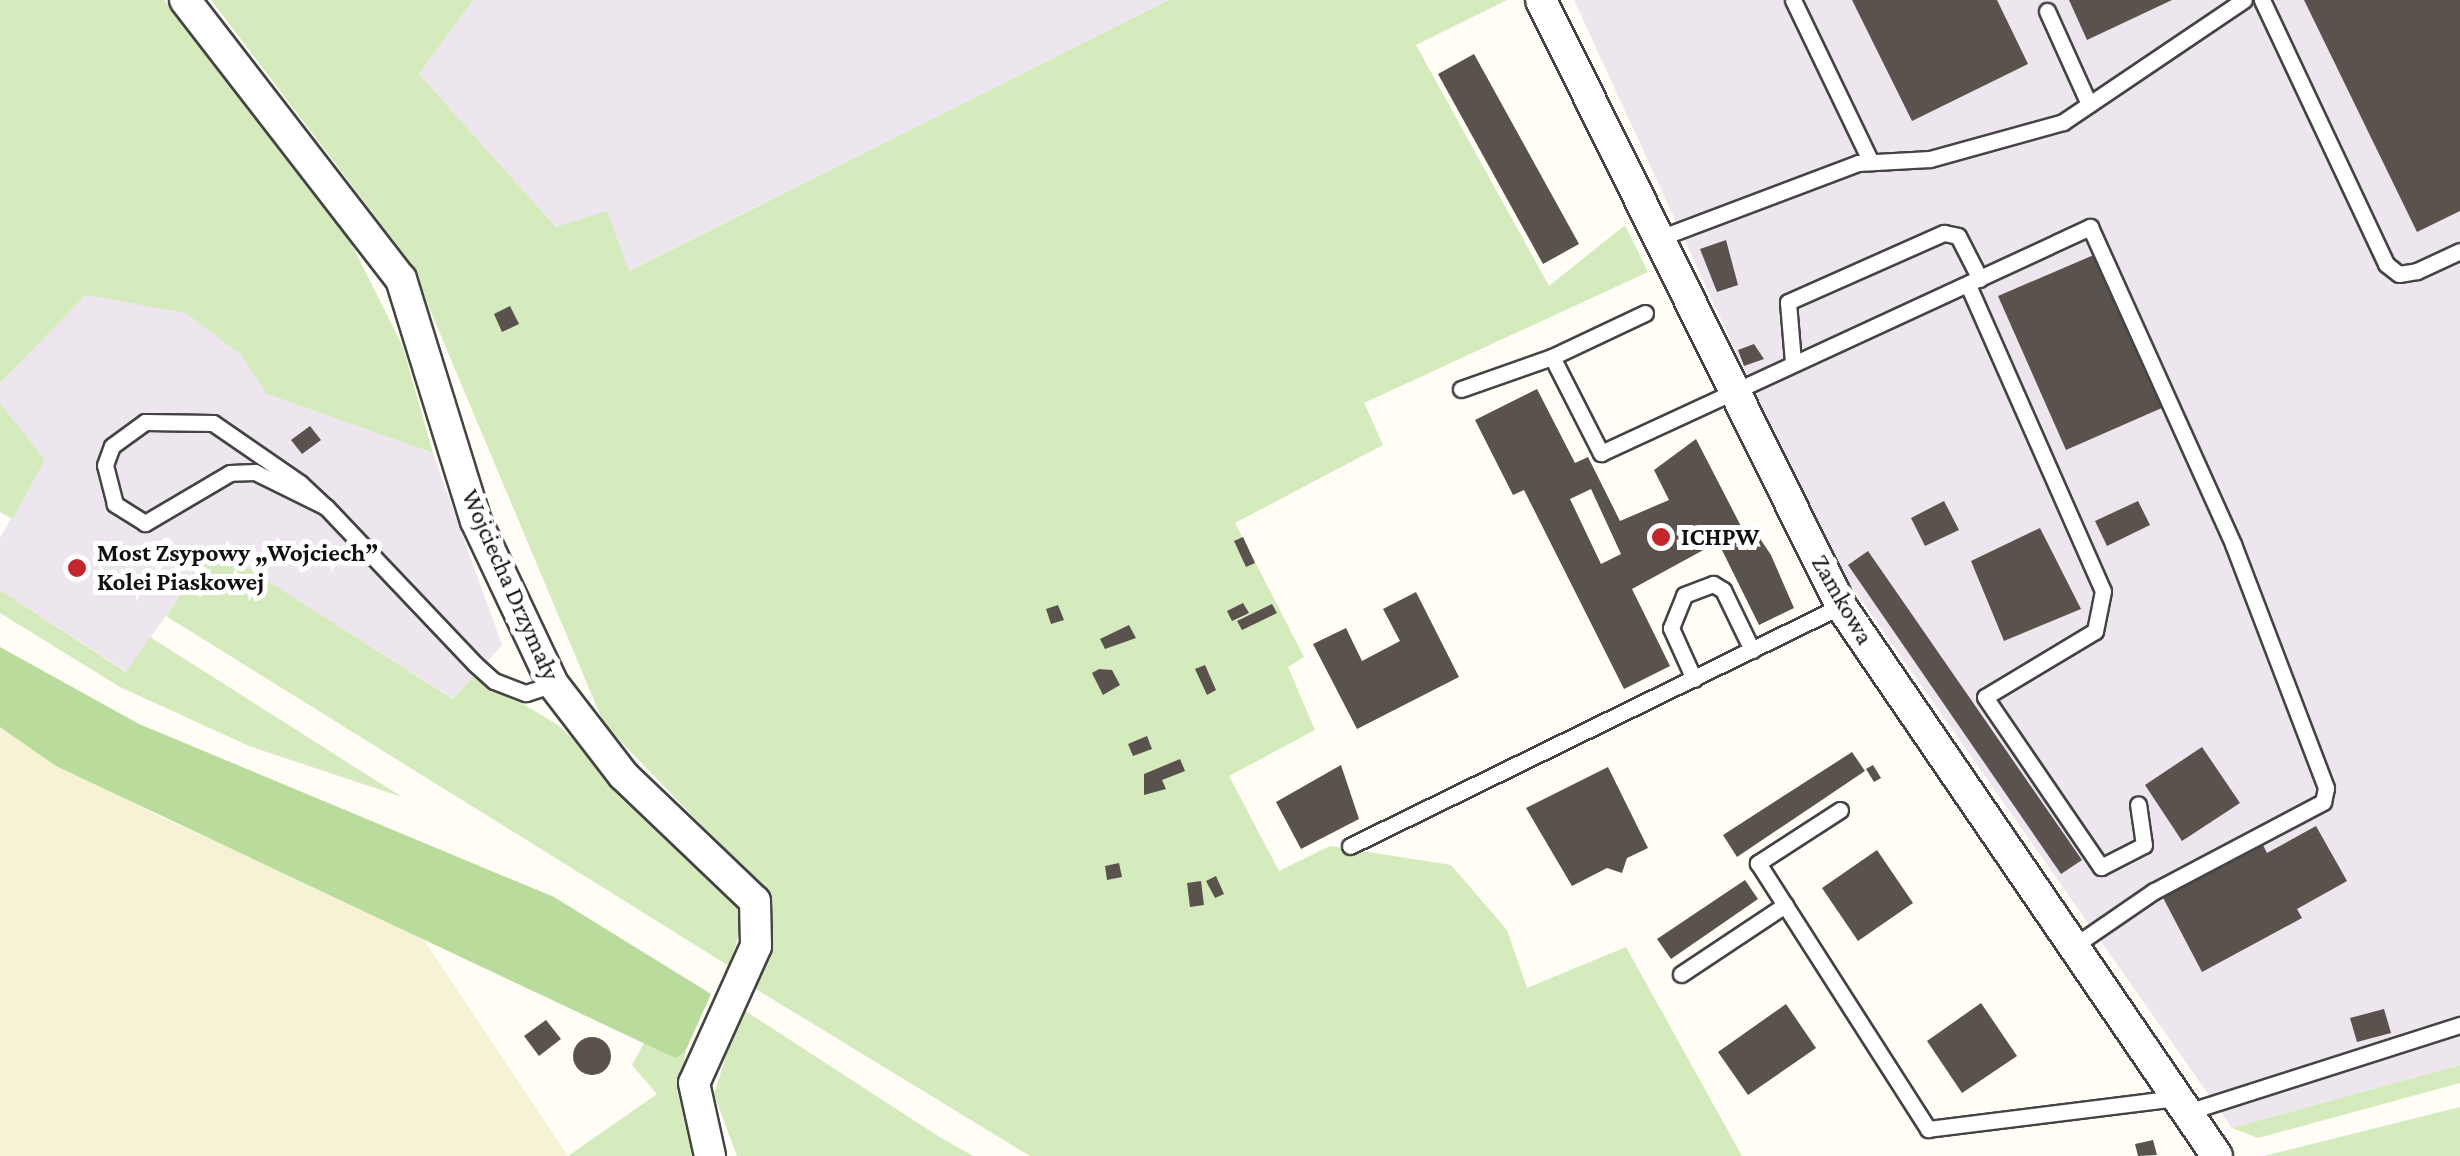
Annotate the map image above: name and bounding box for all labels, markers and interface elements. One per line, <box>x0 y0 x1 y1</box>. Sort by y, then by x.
street label: Wojciecha Drzymały <box>454 485 566 685</box>
place label: ICHPW <box>1681 522 1759 552</box>
marker: ICHPW <box>1650 526 1672 548</box>
place label: Most Zsypowy „Wojciech” Kolei Piaskowej <box>97 539 378 598</box>
street label: Zamkowa <box>1804 550 1880 650</box>
marker: Most Zsypowy „Wojciech” Kolei Piaskowej <box>66 557 88 579</box>

